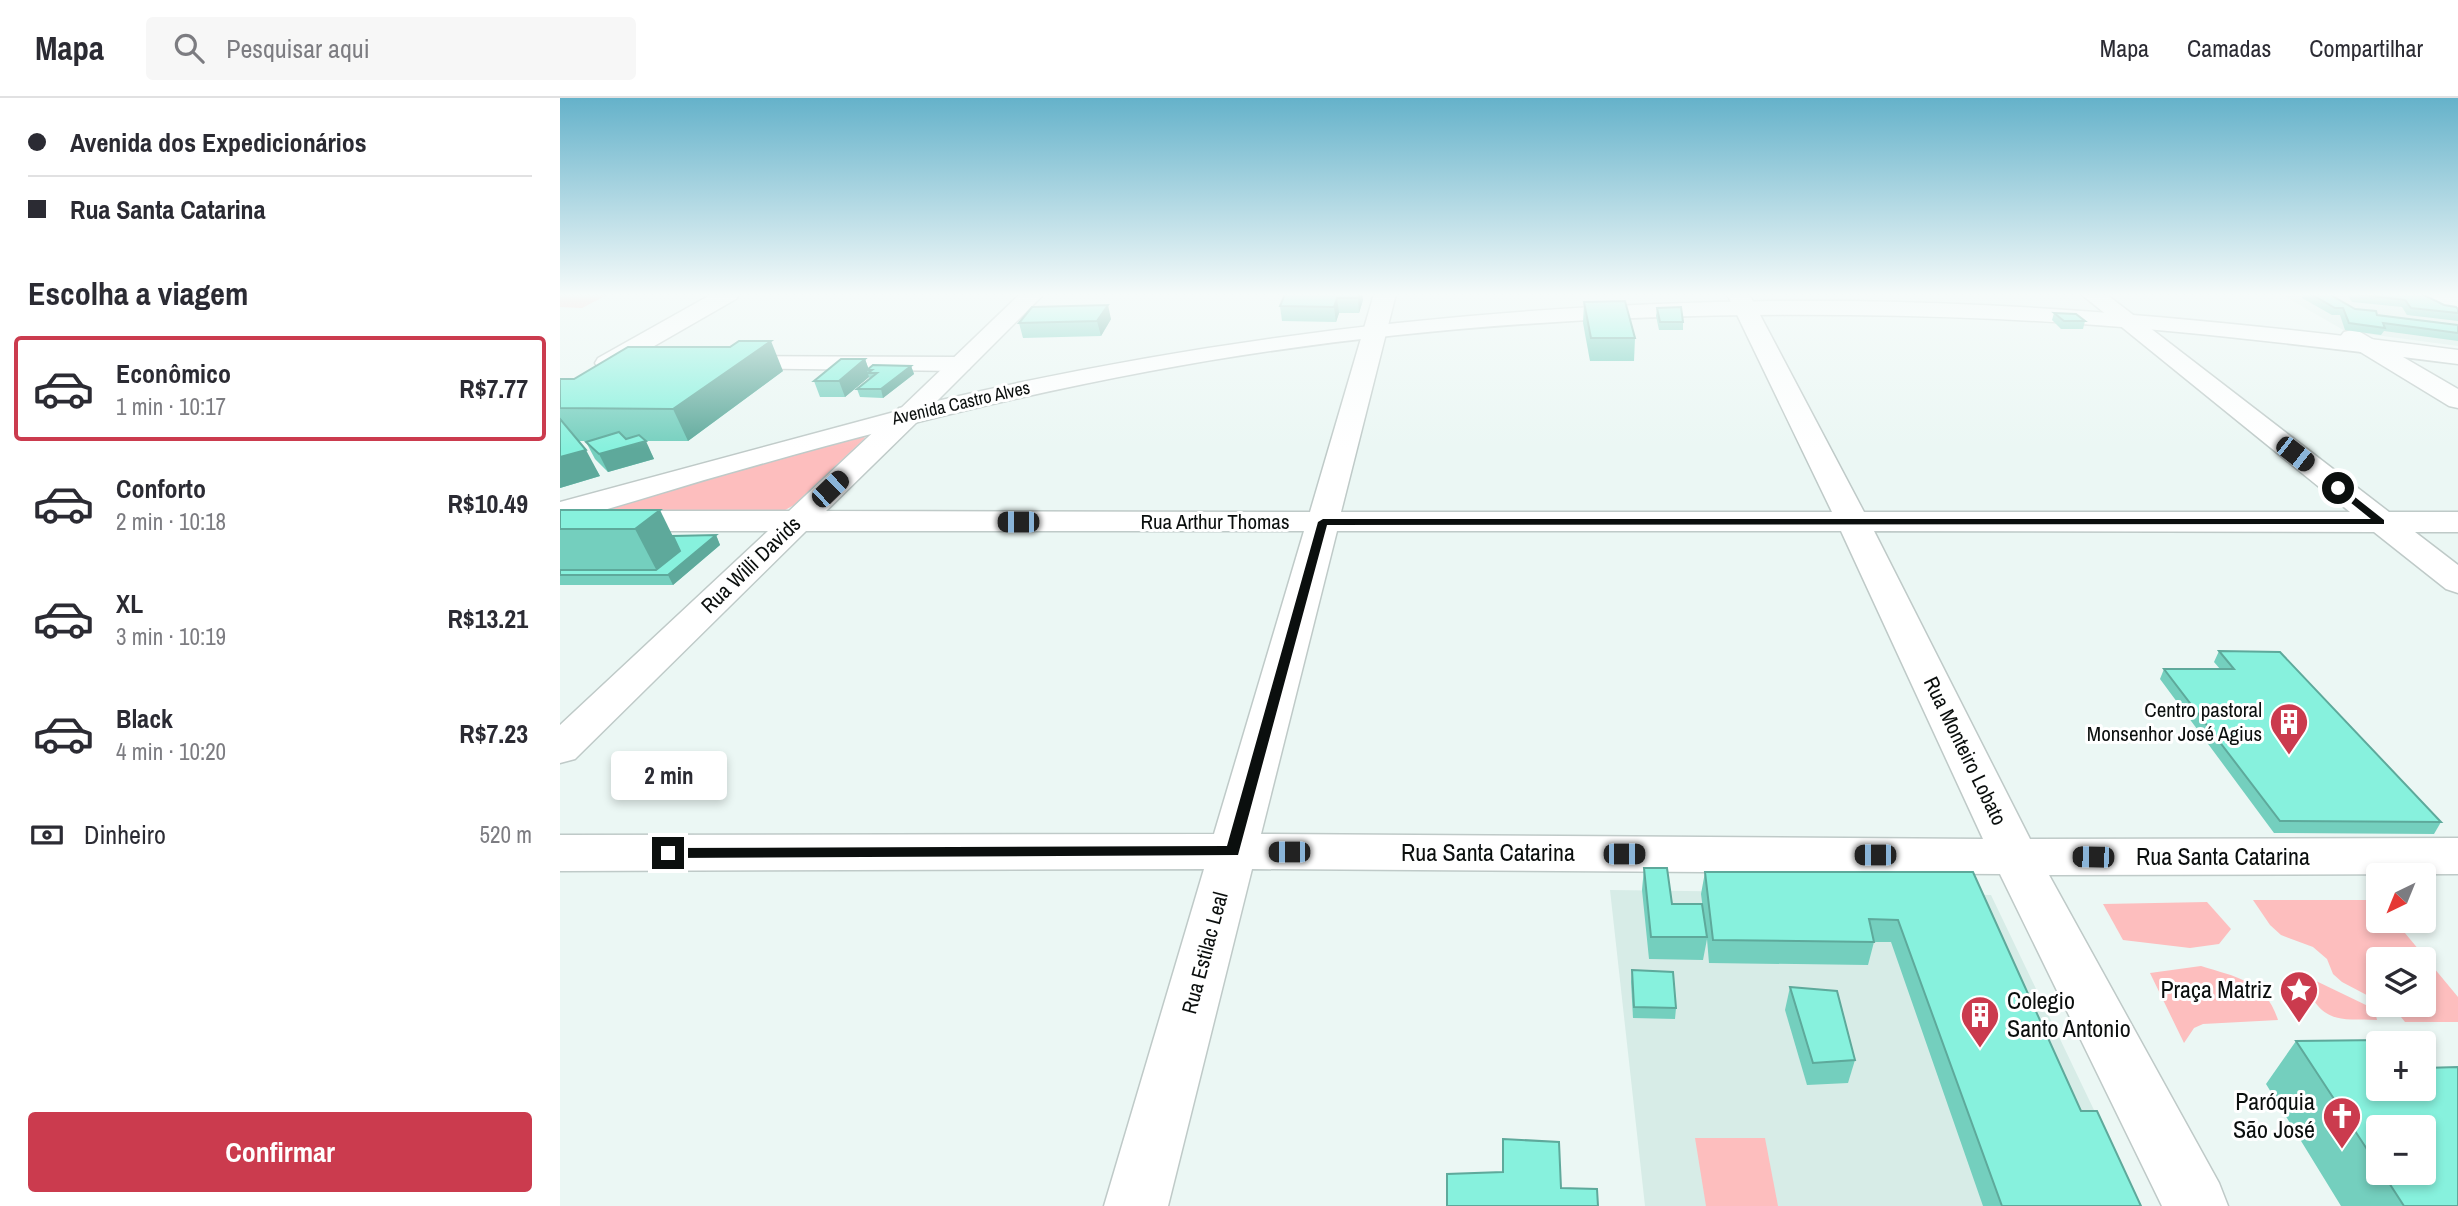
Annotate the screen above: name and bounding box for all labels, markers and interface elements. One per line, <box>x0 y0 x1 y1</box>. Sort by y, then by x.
search box <box>146 17 636 80</box>
text: Mapa <box>35 26 104 70</box>
icon: search <box>170 29 208 67</box>
text: Pesquisar aqui <box>226 31 370 66</box>
text: Mapa <box>2100 32 2149 64</box>
text: Camadas <box>2187 32 2271 64</box>
text: Compartilhar <box>2309 32 2423 64</box>
text: Avenida dos Expedicionários <box>70 125 367 160</box>
text: Rua Santa Catarina <box>70 192 266 227</box>
text: Escolha a viagem <box>28 272 248 315</box>
text: Econômico <box>116 356 231 391</box>
icon: car <box>32 357 95 420</box>
text: R$7.77 <box>459 371 528 406</box>
street label: Avenida Castro Alves <box>888 374 1032 431</box>
text: 1 min · 10:17 <box>116 391 226 422</box>
car <box>2272 433 2319 475</box>
car <box>808 467 853 511</box>
text: Conforto <box>116 471 206 506</box>
icon: car <box>32 472 95 535</box>
route start <box>2322 472 2354 504</box>
text: R$10.49 <box>447 486 528 521</box>
text: 2 min · 10:18 <box>116 506 226 537</box>
street label: Rua Arthur Thomas <box>1140 507 1290 536</box>
street label: Rua Willi Davids <box>694 510 807 620</box>
car <box>998 512 1040 533</box>
text: XL <box>116 586 143 621</box>
icon: car <box>32 587 95 650</box>
text: R$13.21 <box>447 601 528 636</box>
text: 3 min · 10:19 <box>116 621 226 652</box>
street label: Rua Monteiro Lobato <box>1917 672 2014 830</box>
place label: Centro pastoral Monsenhor José Agius <box>2087 695 2262 748</box>
text: Black <box>116 701 173 736</box>
building icon: Centro pastoral Monsenhor José Agius <box>2268 701 2310 756</box>
icon: car <box>32 702 95 765</box>
text: R$7.23 <box>459 716 528 751</box>
text: 4 min · 10:20 <box>116 736 226 767</box>
callout: 2 min <box>610 752 726 800</box>
text: 2 min <box>644 760 694 791</box>
icon: cash <box>28 816 66 854</box>
text: Dinheiro <box>84 817 166 852</box>
text: 520 m <box>480 819 532 850</box>
street label: Rua Santa Catarina <box>1401 836 1575 868</box>
route end <box>652 837 684 869</box>
street label: Rua Santa Catarina <box>2136 840 2310 872</box>
car <box>1269 842 1311 863</box>
car <box>1604 844 1646 865</box>
car <box>1855 845 1897 866</box>
car <box>2072 846 2115 868</box>
north arrow <box>2366 863 2436 933</box>
map controls <box>2366 863 2436 1185</box>
street label: Rua Estilac Leal <box>1174 889 1235 1017</box>
button: layers <box>2366 947 2436 1017</box>
place icon: Praça Matriz <box>2278 969 2320 1024</box>
place label: Praça Matriz <box>2160 973 2272 1005</box>
place label: Colegio Santo Antonio <box>2007 984 2131 1044</box>
building icon: Colegio Santo Antonio <box>1959 994 2001 1049</box>
button: + <box>2366 1031 2436 1101</box>
place label: Paróquia São José <box>2233 1085 2315 1145</box>
church icon: Paróquia São José <box>2321 1095 2363 1150</box>
button: Confirmar <box>28 1112 532 1192</box>
button: − <box>2366 1115 2436 1185</box>

